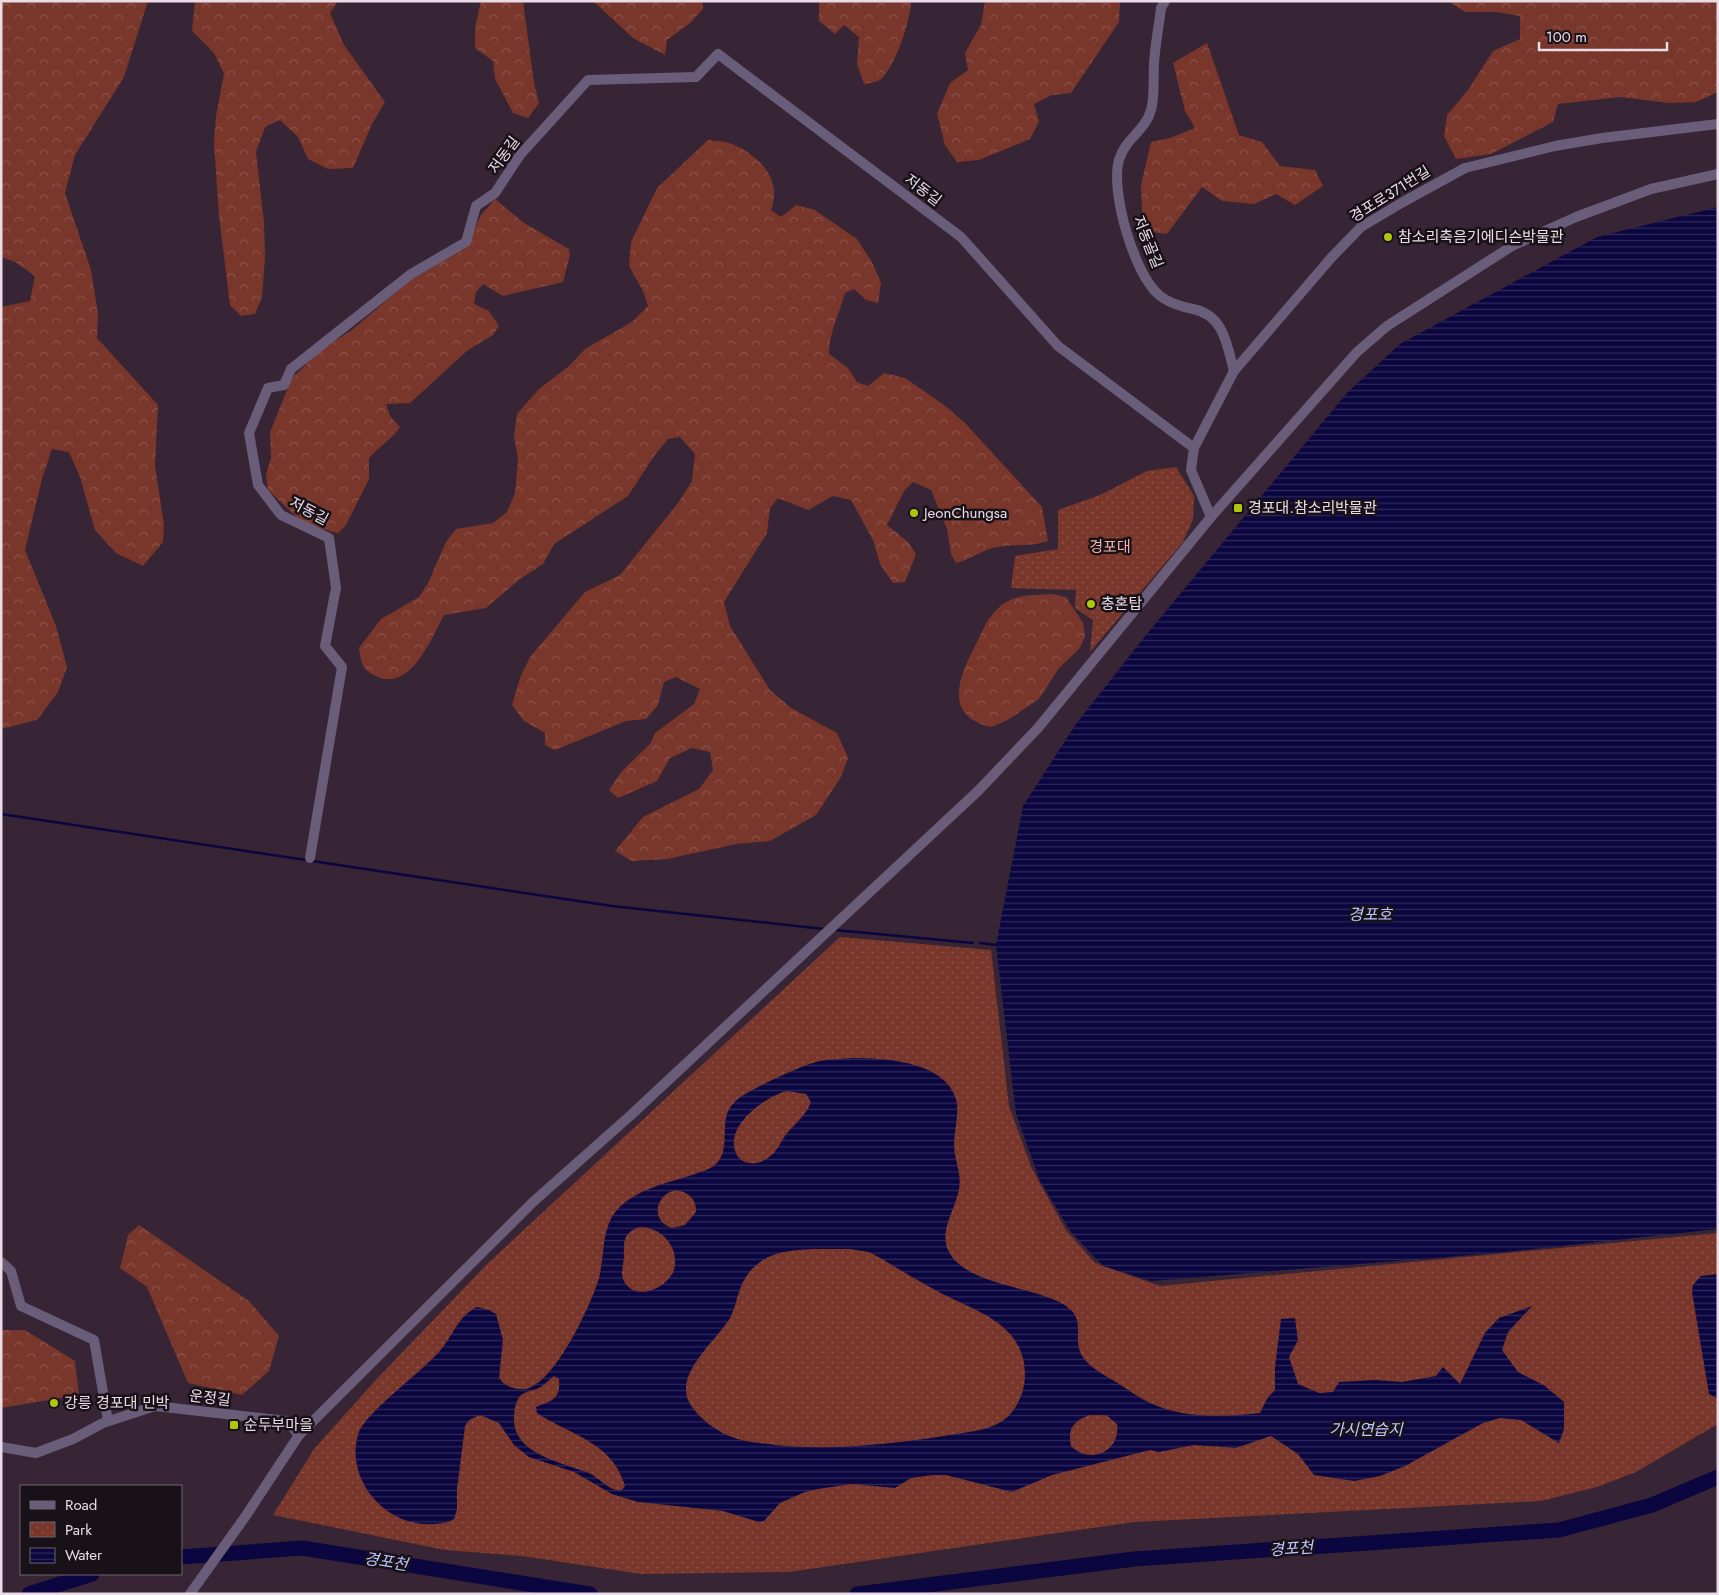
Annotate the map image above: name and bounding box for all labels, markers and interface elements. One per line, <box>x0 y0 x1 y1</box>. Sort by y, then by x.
scale bar <box>1539 20 1666 52</box>
text: 100 m <box>1546 26 1587 48</box>
street label: 저동길 <box>483 132 525 178</box>
street label: 경포로371번길 <box>1345 160 1435 228</box>
street label: 저동길 <box>900 169 946 211</box>
street label: 저동골길 <box>1127 212 1169 272</box>
place label: 참소리축음기에디슨박물관 <box>1398 226 1564 248</box>
marker: 참소리축음기에디슨박물관 <box>1382 231 1394 243</box>
street label: 저동길 <box>286 492 332 530</box>
place label: 경포대.참소리박물관 <box>1248 497 1377 519</box>
place label: JeonChungsa <box>922 502 1007 524</box>
marker: 경포대.참소리박물관 <box>1232 502 1244 514</box>
marker: JeonChungsa <box>908 507 920 519</box>
park label: 경포대 <box>1089 536 1131 558</box>
place label: 충혼탑 <box>1101 593 1143 615</box>
marker: 충혼탑 <box>1085 598 1097 610</box>
water label: 경포호 <box>1348 903 1393 926</box>
street label: 운정길 <box>188 1385 232 1411</box>
place label: 강릉 경포대 민박 <box>64 1392 170 1414</box>
marker: 강릉 경포대 민박 <box>48 1397 60 1409</box>
place label: 순두부마을 <box>244 1414 313 1436</box>
water label: 가시연습지 <box>1329 1418 1404 1441</box>
marker: 순두부마을 <box>228 1419 240 1431</box>
legend <box>20 1485 182 1575</box>
text: Road <box>65 1494 97 1516</box>
text: Park <box>65 1519 92 1541</box>
water label: 경포천 <box>1268 1535 1316 1562</box>
text: Water <box>65 1544 103 1566</box>
water label: 경포천 <box>362 1547 412 1577</box>

